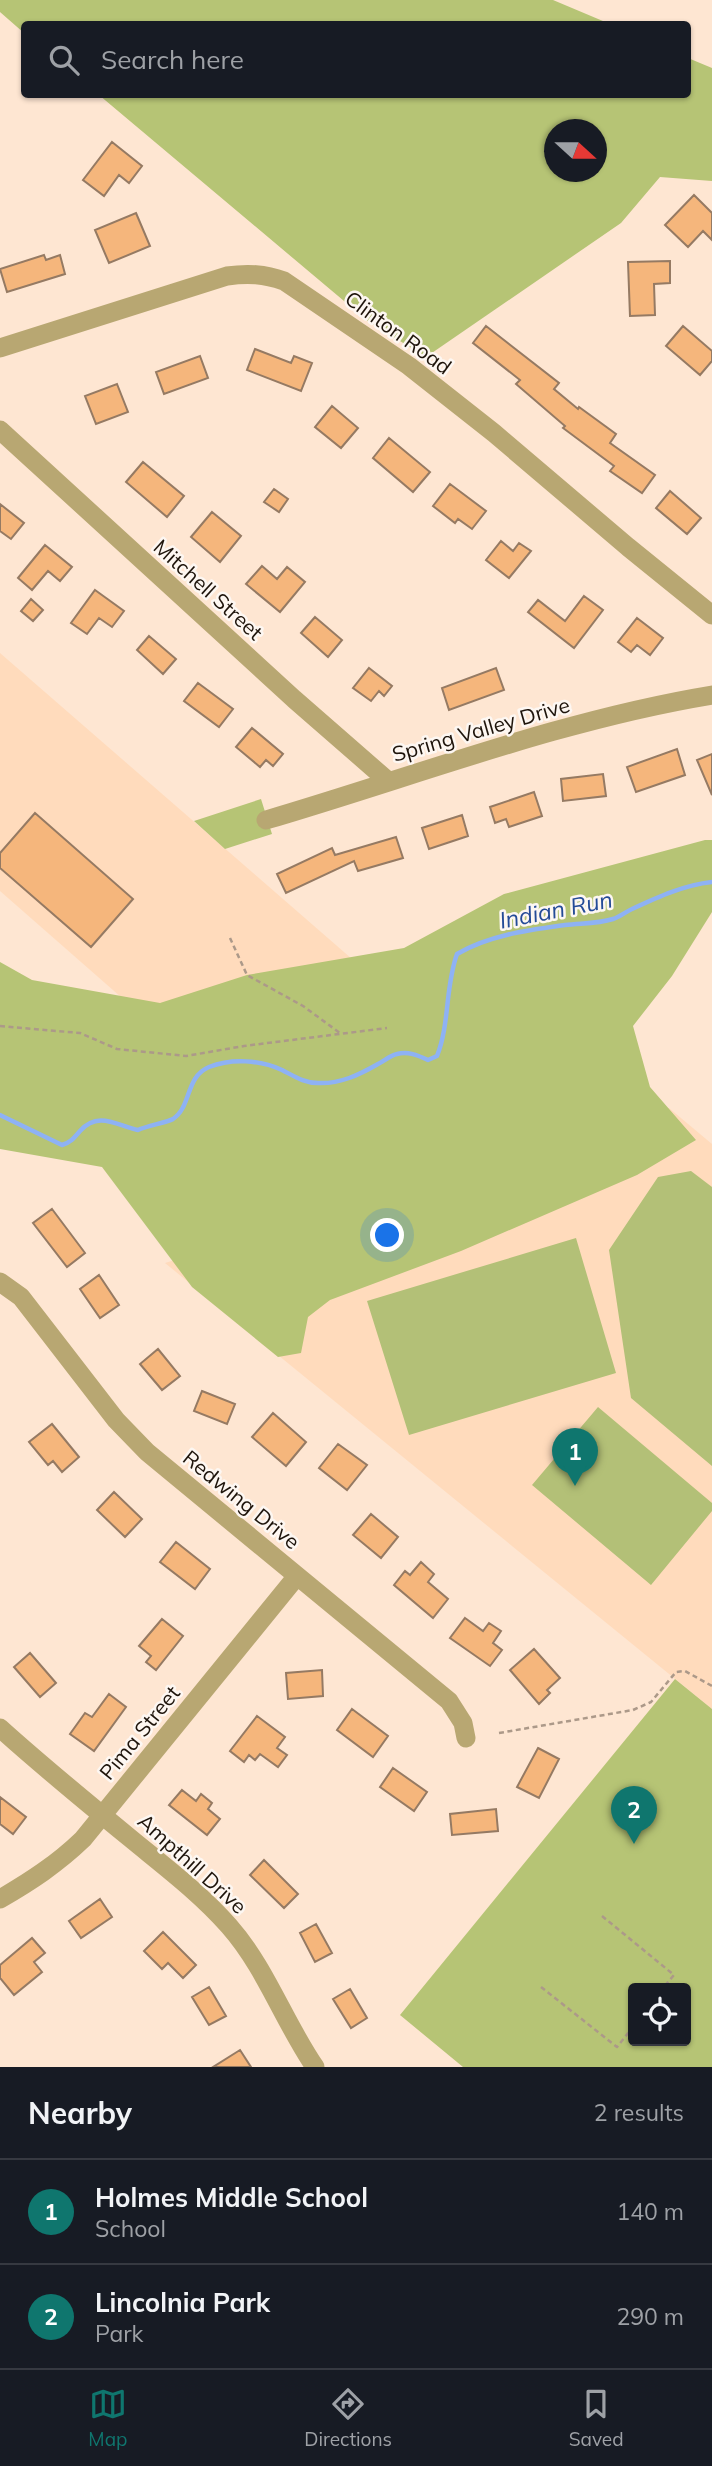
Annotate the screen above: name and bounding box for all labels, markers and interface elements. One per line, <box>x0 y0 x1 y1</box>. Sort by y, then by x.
search box <box>21 21 691 98</box>
icon: search <box>45 41 83 79</box>
text: Search here <box>101 43 244 76</box>
north arrow <box>544 119 607 182</box>
street label: Clinton Road <box>340 285 457 379</box>
street label: Mitchell Street <box>149 533 269 645</box>
street label: Spring Valley Drive <box>389 691 572 767</box>
water label: Indian Run <box>497 884 615 935</box>
your location <box>370 1218 404 1252</box>
pin: 1 <box>552 1428 598 1486</box>
street label: Redwing Drive <box>178 1444 305 1554</box>
street label: Pima Street <box>93 1680 185 1785</box>
pin: 2 <box>611 1786 657 1844</box>
street label: Ampthill Drive <box>133 1808 252 1919</box>
map controls <box>628 1983 691 2046</box>
button: locate <box>628 1983 691 2046</box>
text: Nearby <box>28 2094 132 2132</box>
text: 2 results <box>594 2098 684 2127</box>
text: Holmes Middle School <box>95 2181 368 2214</box>
text: 1 <box>44 2197 58 2226</box>
text: 140 m <box>616 2197 684 2226</box>
text: School <box>95 2214 166 2243</box>
text: Lincolnia Park <box>95 2286 270 2319</box>
text: 2 <box>44 2302 58 2331</box>
text: 290 m <box>616 2302 684 2331</box>
text: Park <box>95 2319 143 2348</box>
tab: Map <box>88 2385 127 2451</box>
tab: Directions <box>304 2385 392 2451</box>
tab: Saved <box>569 2385 624 2451</box>

